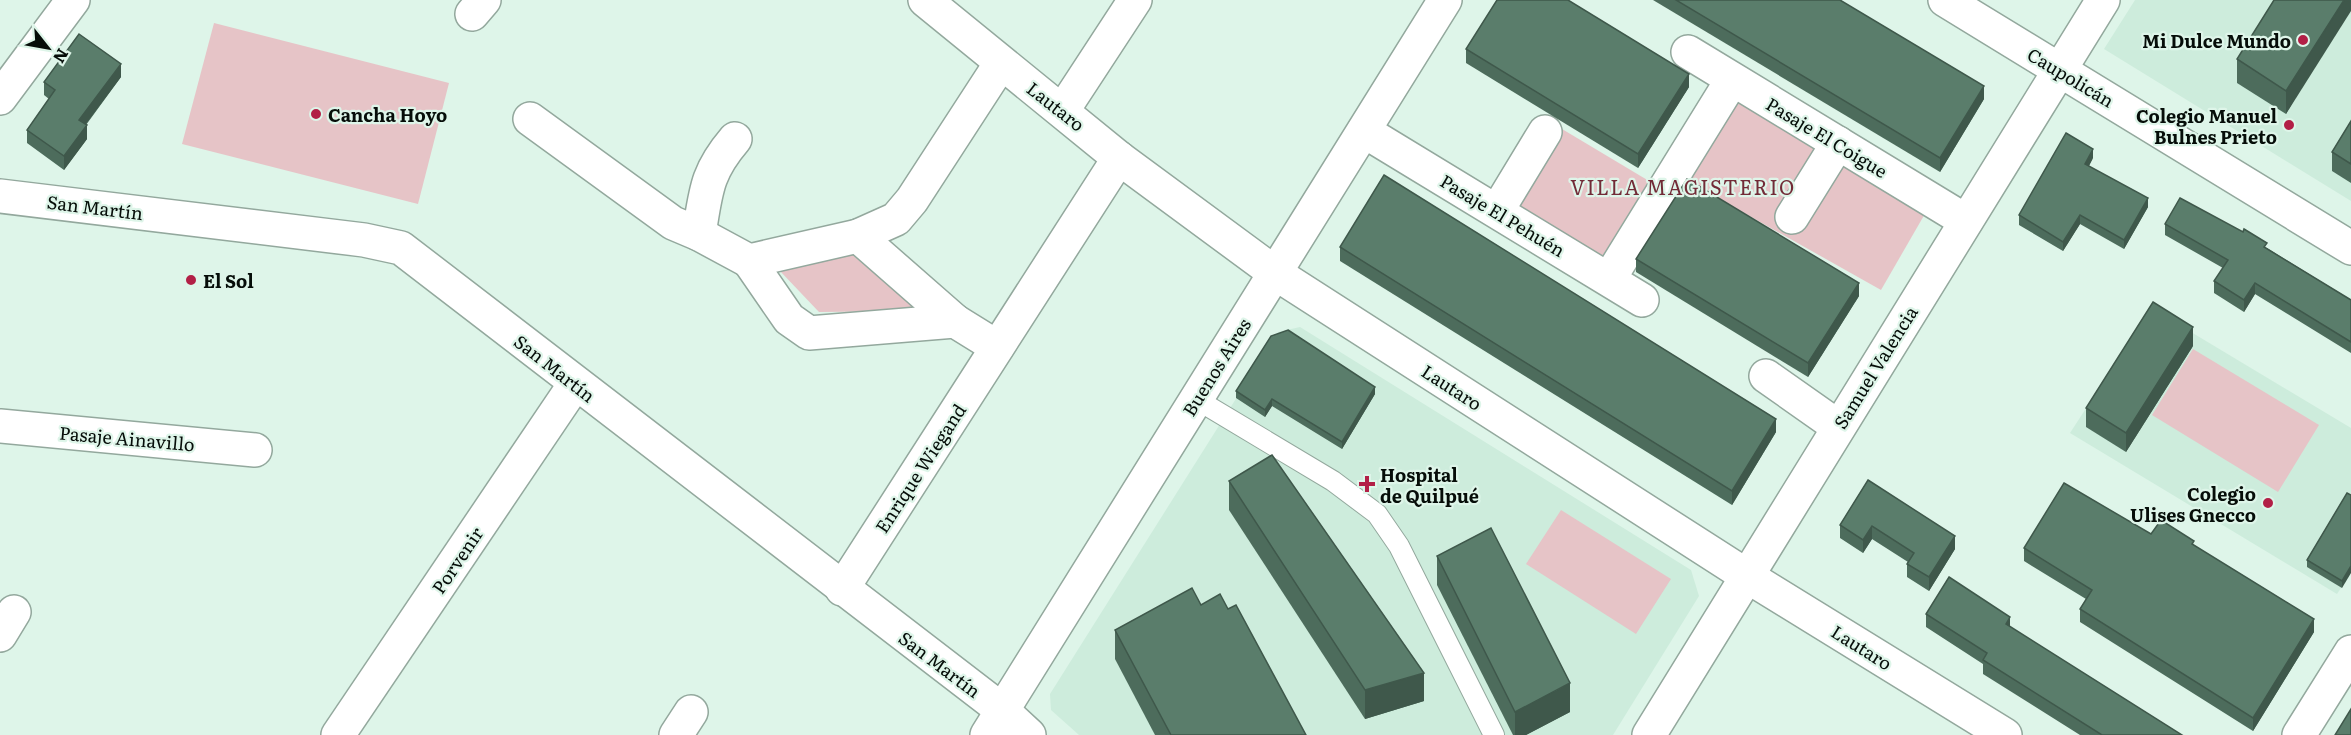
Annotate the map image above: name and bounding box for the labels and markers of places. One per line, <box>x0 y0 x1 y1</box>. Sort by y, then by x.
place label: Mi Dulce Mundo <box>2142 27 2291 54</box>
marker: Mi Dulce Mundo <box>2296 33 2310 47</box>
place label: Cancha Hoyo <box>328 101 447 128</box>
place label: Colegio Manuel Bulnes Prieto <box>2136 102 2277 150</box>
marker: Cancha Hoyo <box>309 107 323 121</box>
marker: Colegio Manuel Bulnes Prieto <box>2282 118 2296 132</box>
place label: El Sol <box>203 267 254 294</box>
marker: El Sol <box>184 273 198 287</box>
place label: Hospital de Quilpué <box>1380 461 1479 509</box>
marker: Hospital de Quilpué <box>1358 475 1376 493</box>
place label: Colegio Ulises Gnecco <box>2130 480 2256 528</box>
marker: Colegio Ulises Gnecco <box>2261 496 2275 510</box>

